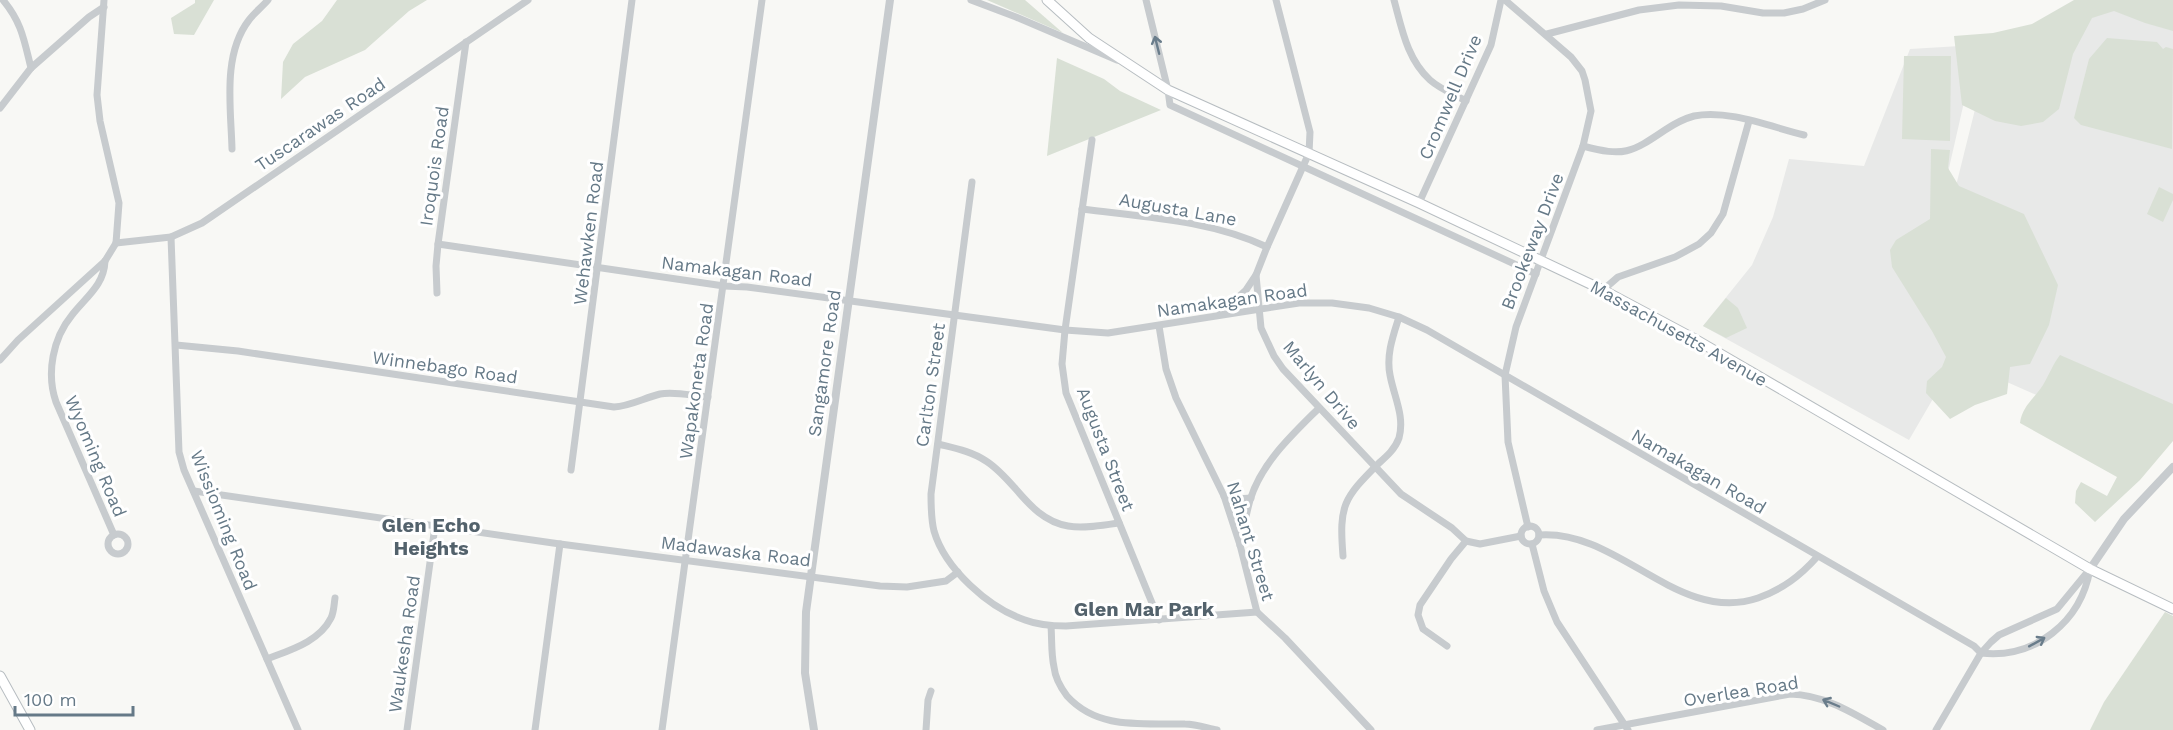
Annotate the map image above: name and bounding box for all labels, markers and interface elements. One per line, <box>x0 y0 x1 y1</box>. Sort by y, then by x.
street label: Cromwell Drive <box>1414 31 1486 163</box>
one-way arrow <box>1150 36 1162 55</box>
street label: Tuscarawas Road <box>251 73 389 175</box>
street label: Iroquois Road <box>415 105 453 227</box>
street label: Wehawken Road <box>569 160 607 306</box>
street label: Brookeway Drive <box>1496 170 1568 312</box>
street label: Augusta Lane <box>1118 188 1238 230</box>
street label: Namakagan Road <box>660 251 814 291</box>
street label: Massachusetts Avenue <box>1587 276 1771 390</box>
street label: Namakagan Road <box>1155 279 1309 321</box>
street label: Sangamore Road <box>803 288 845 438</box>
street label: Wapakoneta Road <box>675 302 717 460</box>
street label: Carlton Street <box>911 321 949 448</box>
street label: Marlyn Drive <box>1279 336 1365 434</box>
street label: Winnebago Road <box>371 346 519 388</box>
street label: Augusta Street <box>1073 384 1139 514</box>
street label: Wyoming Road <box>61 392 131 520</box>
street label: Namakagan Road <box>1628 424 1770 518</box>
street label: Wissioming Road <box>186 447 262 593</box>
street label: Nahant Street <box>1223 479 1279 604</box>
district label: Glen Echo Heights <box>382 513 480 560</box>
street label: Madawaska Road <box>660 531 812 571</box>
street label: Waukesha Road <box>384 574 424 714</box>
district label: Glen Mar Park <box>1074 597 1215 621</box>
one-way arrow <box>2028 636 2045 648</box>
street label: Overlea Road <box>1682 672 1800 710</box>
scale bar <box>15 679 134 717</box>
text: 100 m <box>24 689 77 710</box>
one-way arrow <box>1822 697 1841 708</box>

